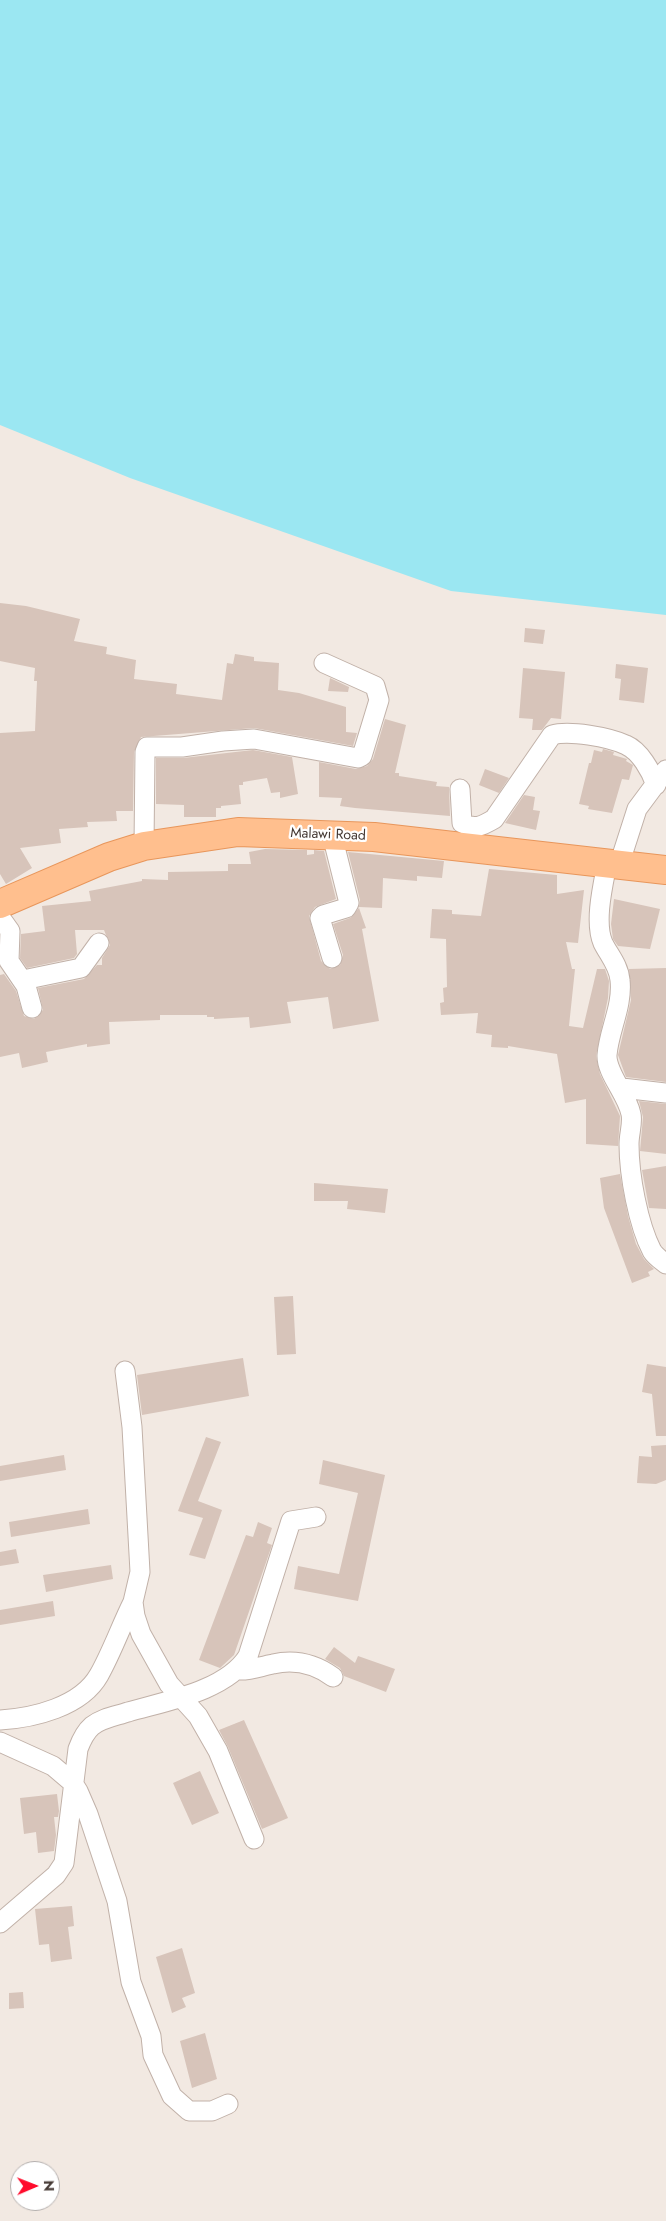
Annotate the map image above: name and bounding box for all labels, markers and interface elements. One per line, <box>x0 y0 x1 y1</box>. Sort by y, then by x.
street label: Malawi Road <box>290 825 366 845</box>
north arrow <box>10 2161 60 2211</box>
text: N <box>39 2180 59 2191</box>

